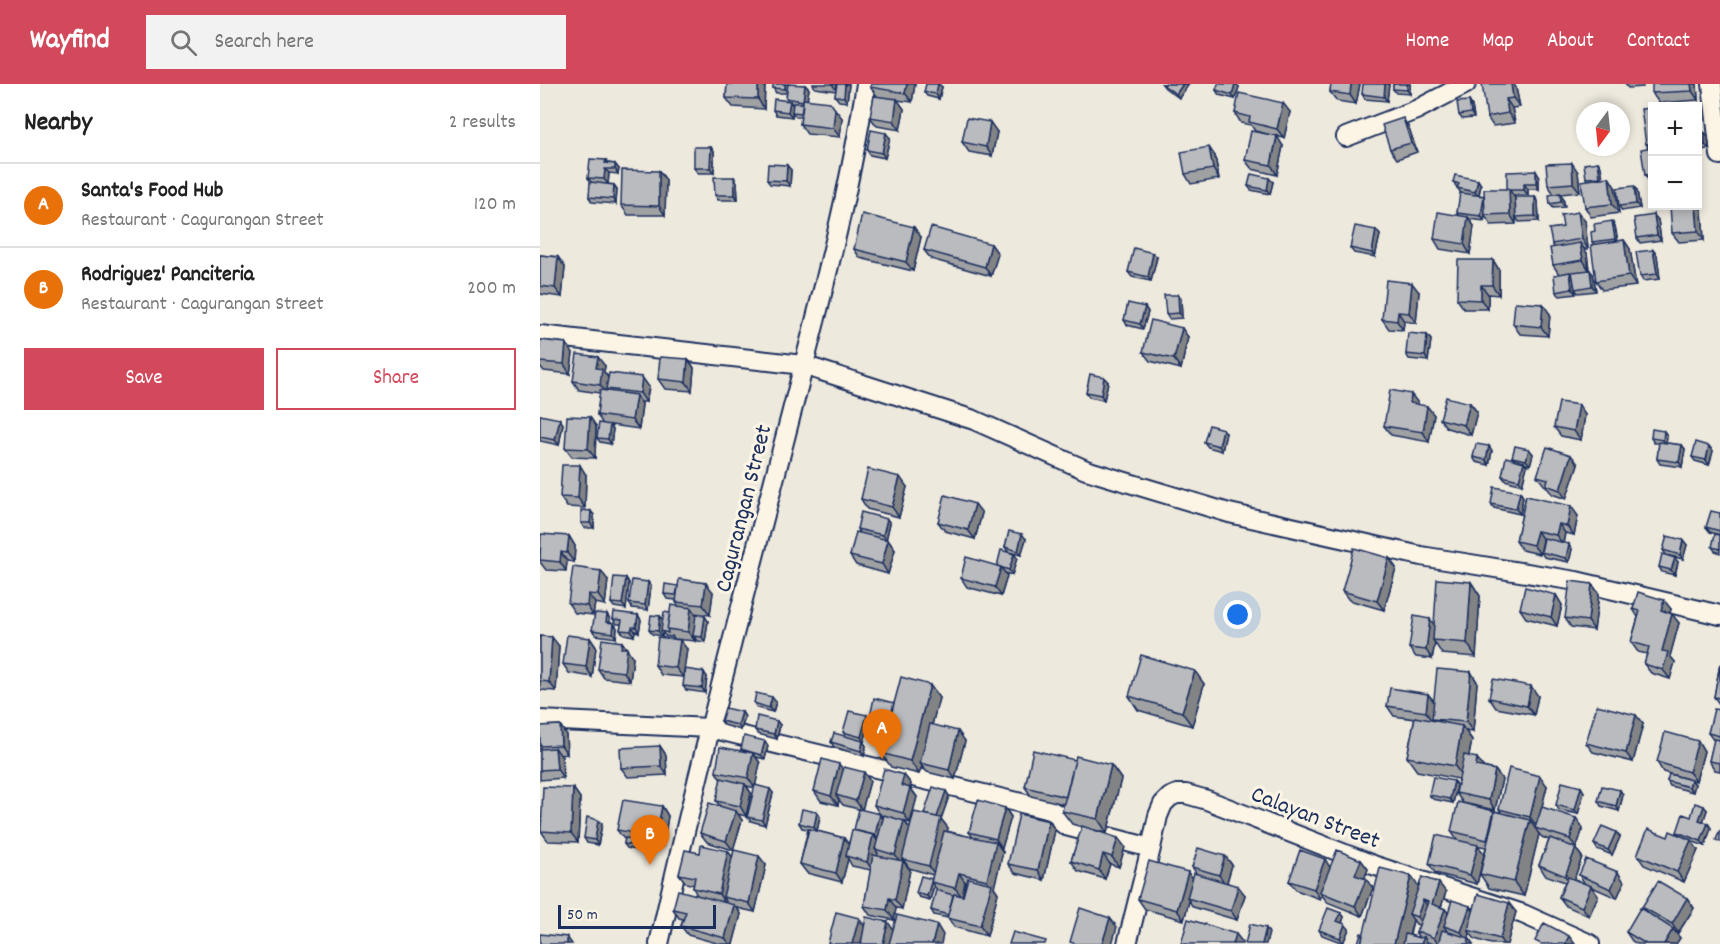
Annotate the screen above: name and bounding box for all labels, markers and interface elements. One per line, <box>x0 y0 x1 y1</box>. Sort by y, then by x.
search box <box>146 15 566 69</box>
text: Wayfind <box>30 22 110 62</box>
icon: search <box>167 26 200 59</box>
text: Search here <box>215 27 314 58</box>
text: Home <box>1405 27 1449 57</box>
text: Map <box>1482 27 1514 57</box>
text: About <box>1547 27 1594 57</box>
text: Contact <box>1627 27 1690 57</box>
north arrow <box>1576 102 1630 156</box>
map controls <box>1648 102 1702 210</box>
button: + <box>1648 102 1702 156</box>
text: Nearby <box>24 105 92 142</box>
text: 2 results <box>449 109 516 137</box>
button: − <box>1648 156 1702 210</box>
text: Santa's Food Hub <box>81 176 223 207</box>
text: A <box>38 191 49 219</box>
text: 120 m <box>474 191 516 219</box>
text: Restaurant · Cagurangan Street <box>81 207 324 235</box>
text: Rodriguez' Panciteria <box>81 260 254 291</box>
text: B <box>39 275 48 303</box>
text: 200 m <box>467 275 516 303</box>
text: Restaurant · Cagurangan Street <box>81 291 324 319</box>
button: Save <box>24 348 264 410</box>
button: Share <box>276 348 516 410</box>
street label: Cagurangan Street <box>708 421 782 596</box>
your location <box>1223 600 1252 629</box>
pin: A <box>862 710 902 759</box>
street label: Calayan Street <box>1245 779 1385 859</box>
pin: B <box>630 816 670 865</box>
scale bar <box>558 902 716 930</box>
text: 50 m <box>567 904 598 927</box>

